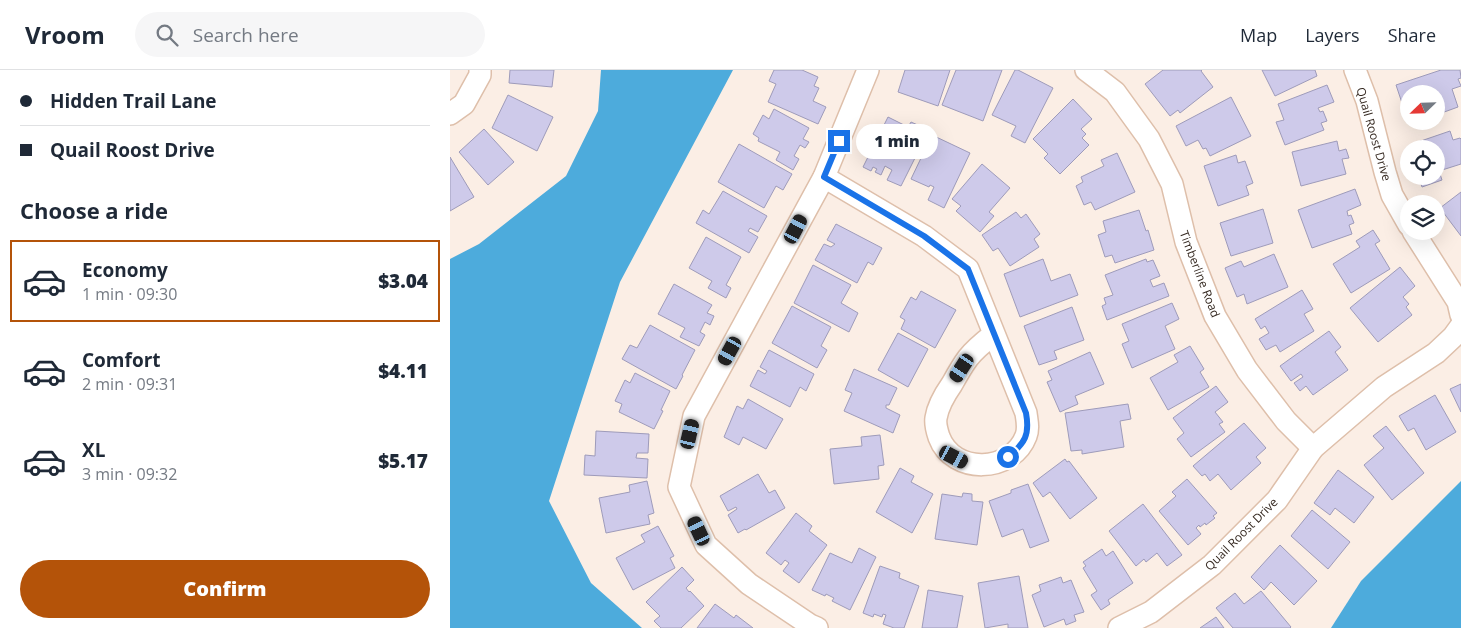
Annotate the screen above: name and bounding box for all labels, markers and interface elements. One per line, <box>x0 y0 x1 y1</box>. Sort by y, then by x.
search box <box>135 12 485 57</box>
text: Vroom <box>25 18 105 51</box>
icon: search <box>153 21 181 49</box>
text: Search here <box>193 22 299 48</box>
text: Map <box>1240 23 1277 47</box>
text: Layers <box>1305 23 1360 47</box>
text: Share <box>1388 23 1436 47</box>
street label: Quail Roost Drive <box>1352 85 1396 183</box>
north arrow <box>1400 85 1445 130</box>
map controls <box>1400 85 1445 240</box>
text: Hidden Trail Lane <box>50 88 217 114</box>
callout: 1 min <box>856 124 939 158</box>
route end <box>828 130 850 152</box>
text: 1 min <box>874 130 920 152</box>
text: Quail Roost Drive <box>50 137 215 163</box>
button: locate <box>1400 140 1445 185</box>
text: Choose a ride <box>20 195 168 225</box>
button: layers <box>1400 195 1445 240</box>
car <box>782 212 809 246</box>
street label: Timberline Road <box>1176 228 1224 320</box>
text: Economy <box>82 257 168 283</box>
icon: car <box>22 259 67 304</box>
text: $3.04 <box>378 268 428 294</box>
text: 1 min · 09:30 <box>82 283 177 305</box>
car <box>716 334 743 368</box>
text: Comfort <box>82 347 161 373</box>
icon: car <box>22 349 67 394</box>
car <box>947 351 976 385</box>
text: $4.11 <box>378 358 428 384</box>
text: 2 min · 09:31 <box>82 373 177 395</box>
car <box>679 418 700 450</box>
text: XL <box>82 437 105 463</box>
icon: car <box>22 439 67 484</box>
car <box>937 443 970 471</box>
route start <box>997 446 1019 468</box>
text: $5.17 <box>378 448 428 474</box>
text: 3 min · 09:32 <box>82 463 177 485</box>
street label: Quail Roost Drive <box>1201 494 1281 574</box>
car <box>685 514 712 548</box>
button: Confirm <box>20 560 430 618</box>

